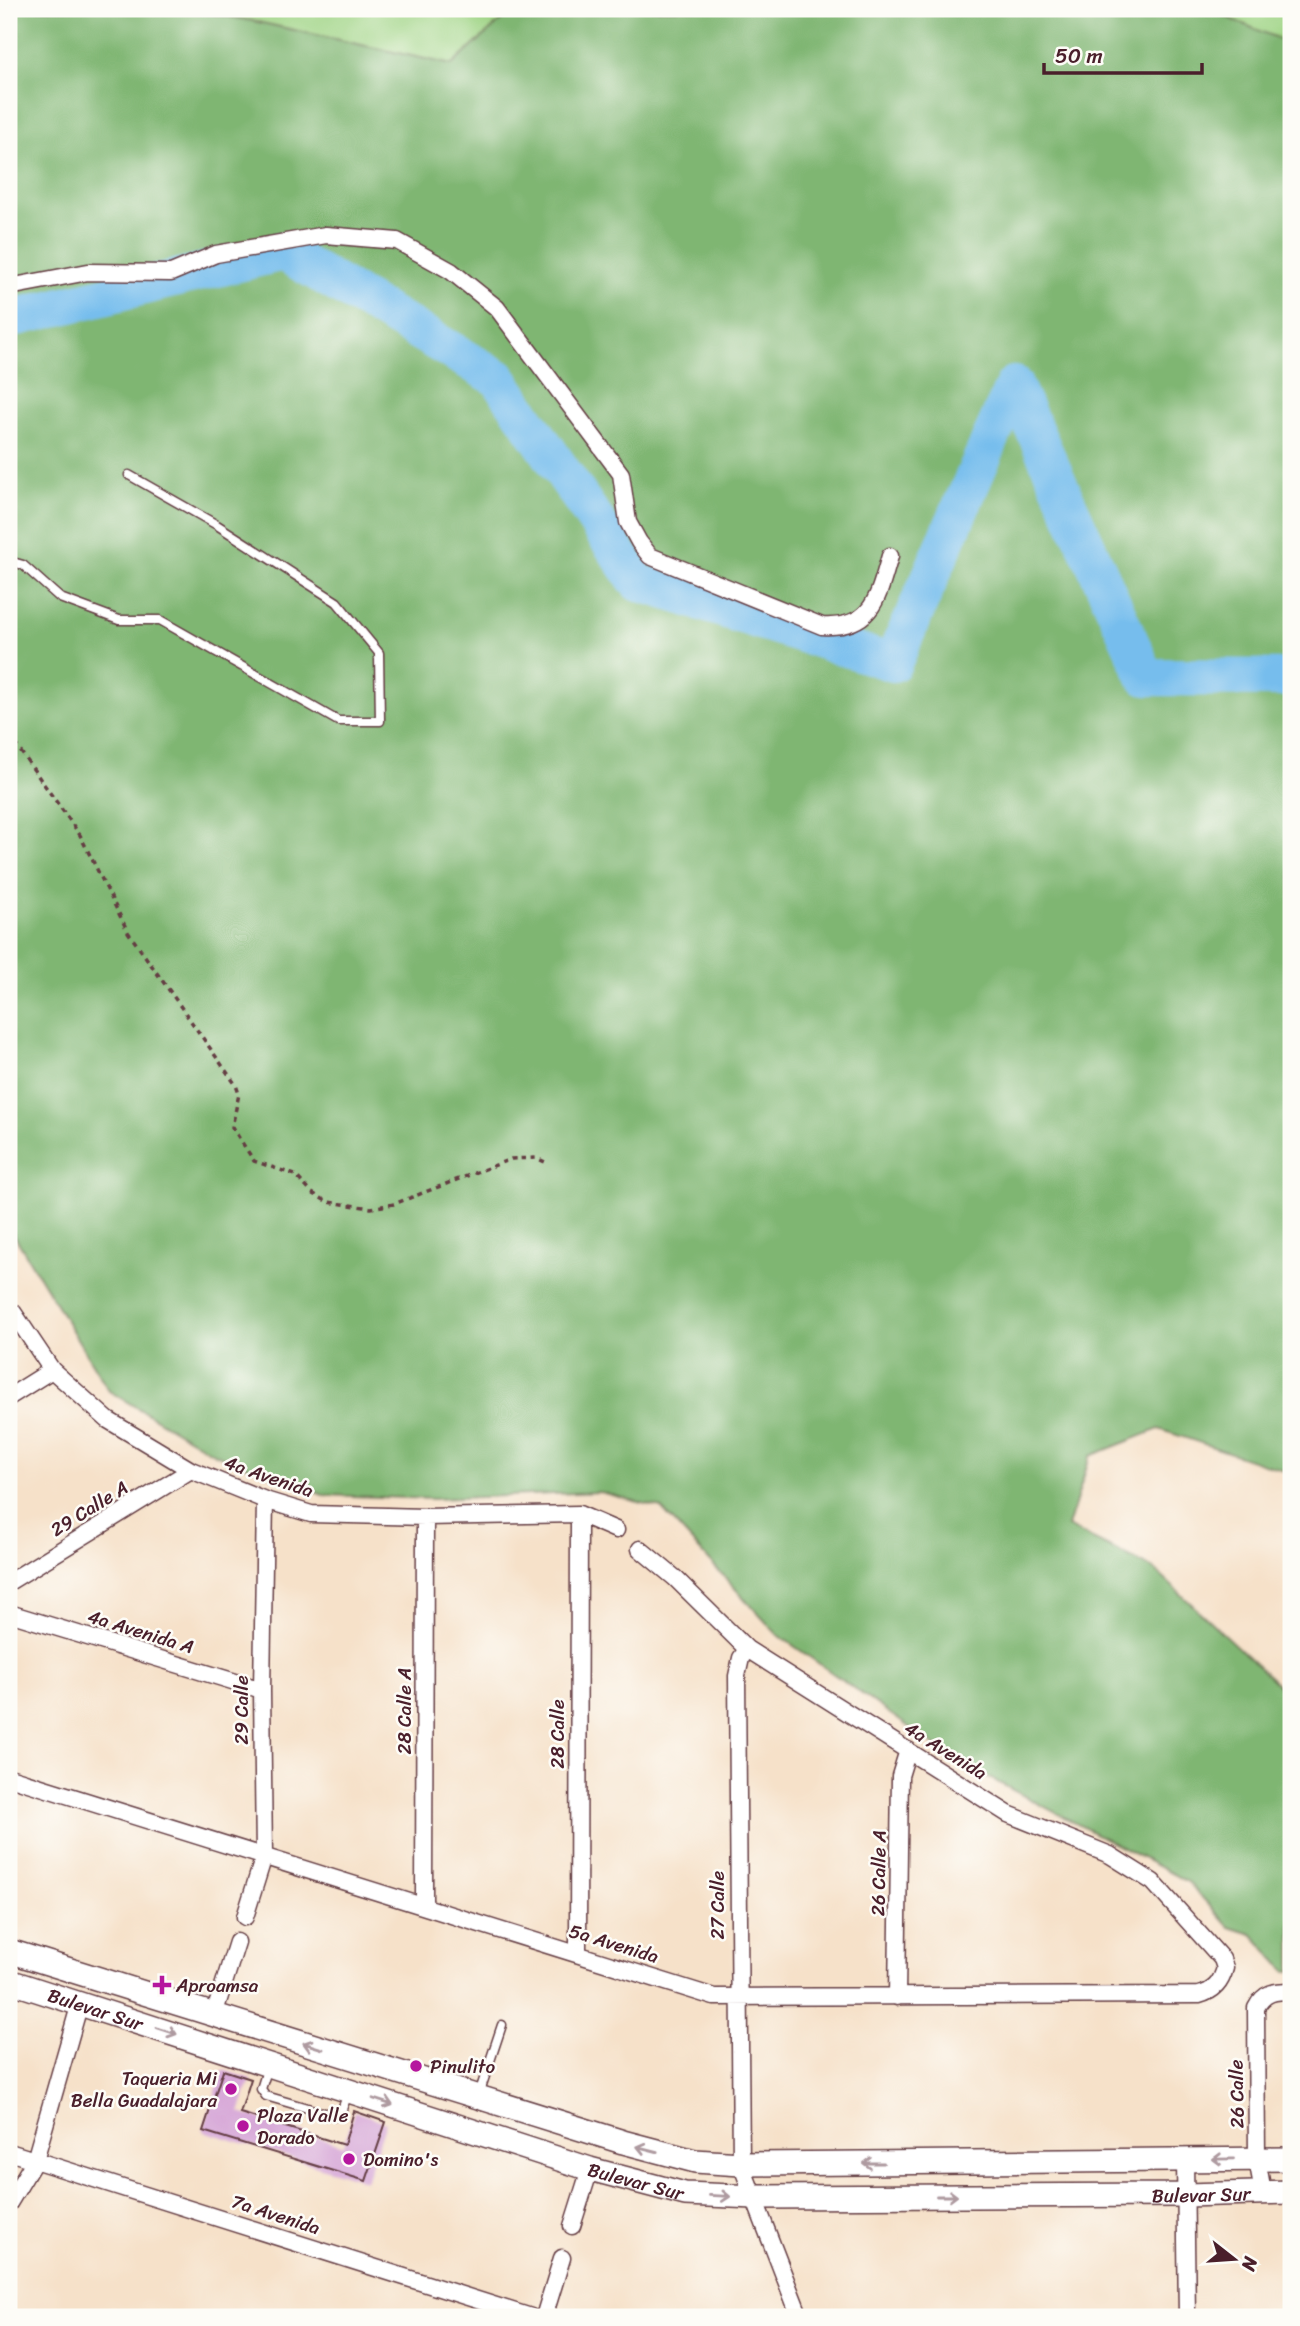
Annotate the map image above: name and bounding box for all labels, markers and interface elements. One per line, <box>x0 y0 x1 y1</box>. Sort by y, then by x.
scale bar <box>1044 32 1202 76</box>
text: 50 m <box>1055 37 1103 75</box>
street label: 4a Avenida <box>220 1446 318 1507</box>
street label: 29 Calle A <box>44 1471 135 1545</box>
street label: 4a Avenida A <box>84 1600 198 1663</box>
street label: 28 Calle A <box>388 1668 421 1754</box>
street label: 29 Calle <box>225 1675 258 1745</box>
street label: 28 Calle <box>541 1699 574 1769</box>
street label: 4a Avenida <box>898 1712 994 1789</box>
street label: 26 Calle A <box>861 1830 896 1916</box>
street label: 27 Calle <box>701 1870 734 1939</box>
street label: 5a Avenida <box>565 1914 663 1973</box>
place label: Aproamsa <box>175 1969 259 2002</box>
marker: Aproamsa <box>154 1977 170 1993</box>
street label: Bulevar Sur <box>44 1979 148 2041</box>
one-way arrow <box>156 2026 178 2038</box>
one-way arrow <box>302 2038 324 2051</box>
place label: Pinulito <box>430 2050 496 2083</box>
marker: Pinulito <box>408 2058 424 2074</box>
street label: 26 Calle <box>1219 2059 1254 2129</box>
place label: Taqueria Mi Bella Guadalajara <box>71 2062 218 2117</box>
marker: Taqueria Mi Bella Guadalajara <box>223 2081 239 2097</box>
one-way arrow <box>372 2097 394 2109</box>
place label: Plaza Valle Dorado <box>257 2099 349 2154</box>
marker: Plaza Valle Dorado <box>235 2118 251 2134</box>
one-way arrow <box>636 2142 659 2155</box>
place label: Domino's <box>363 2143 439 2176</box>
marker: Domino's <box>341 2151 357 2167</box>
street label: Bulevar Sur <box>584 2153 689 2210</box>
one-way arrow <box>1212 2153 1235 2166</box>
one-way arrow <box>862 2156 885 2169</box>
street label: Bulevar Sur <box>1152 2177 1252 2212</box>
street label: 7a Avenida <box>227 2185 325 2244</box>
one-way arrow <box>708 2189 731 2202</box>
one-way arrow <box>935 2189 958 2203</box>
north arrow <box>1198 2224 1268 2294</box>
text: N <box>1232 2252 1268 2276</box>

